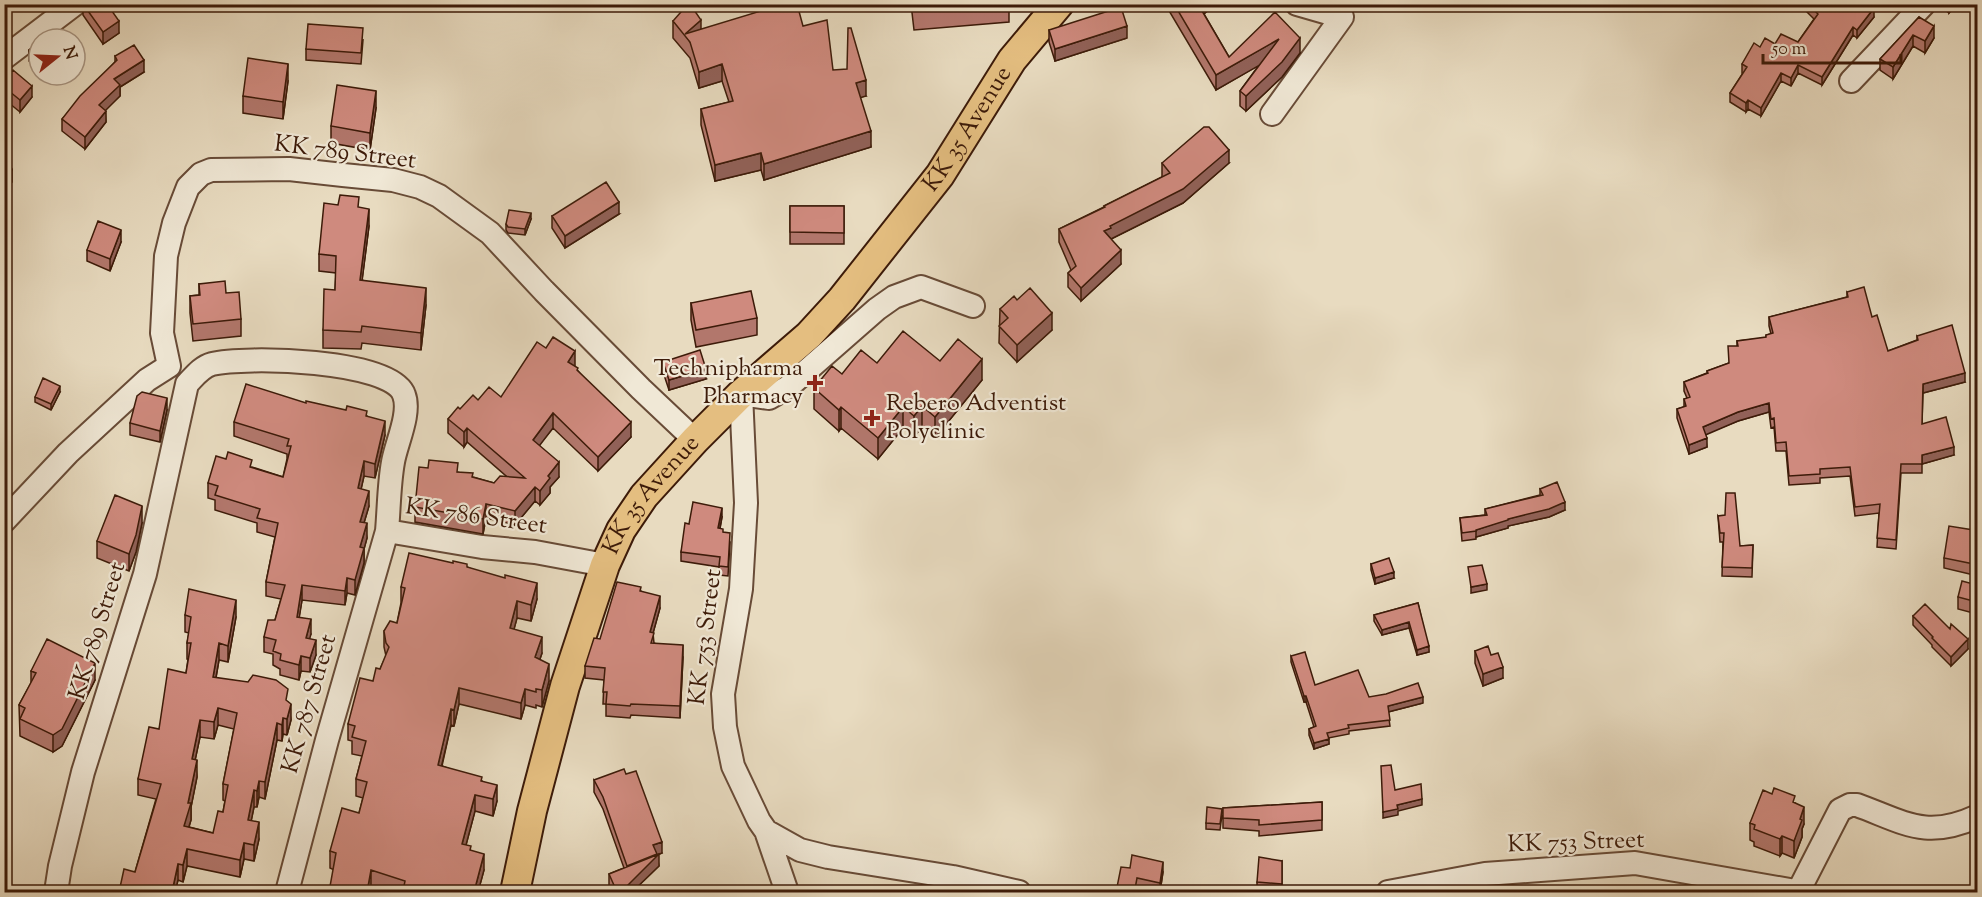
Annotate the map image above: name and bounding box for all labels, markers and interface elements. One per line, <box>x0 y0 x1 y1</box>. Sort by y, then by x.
north arrow <box>27 27 87 87</box>
scale bar <box>1763 27 1901 65</box>
text: 50 m <box>1771 37 1807 63</box>
text: N <box>56 44 82 63</box>
street label: KK 35 Avenue <box>915 60 1021 200</box>
street label: KK 789 Street <box>272 127 418 179</box>
place label: Technipharma Pharmacy <box>653 352 803 414</box>
marker: Technipharma Pharmacy <box>808 376 822 390</box>
place label: Rebero Adventist Polyclinic <box>886 387 1066 449</box>
marker: Rebero Adventist Polyclinic <box>863 409 881 427</box>
street label: KK 35 Avenue <box>595 428 708 560</box>
street label: KK 786 Street <box>403 490 549 544</box>
street label: KK 789 Street <box>61 558 135 704</box>
street label: KK 753 Street <box>681 567 731 707</box>
street label: KK 787 Street <box>274 631 346 777</box>
street label: KK 753 Street <box>1507 824 1645 862</box>

